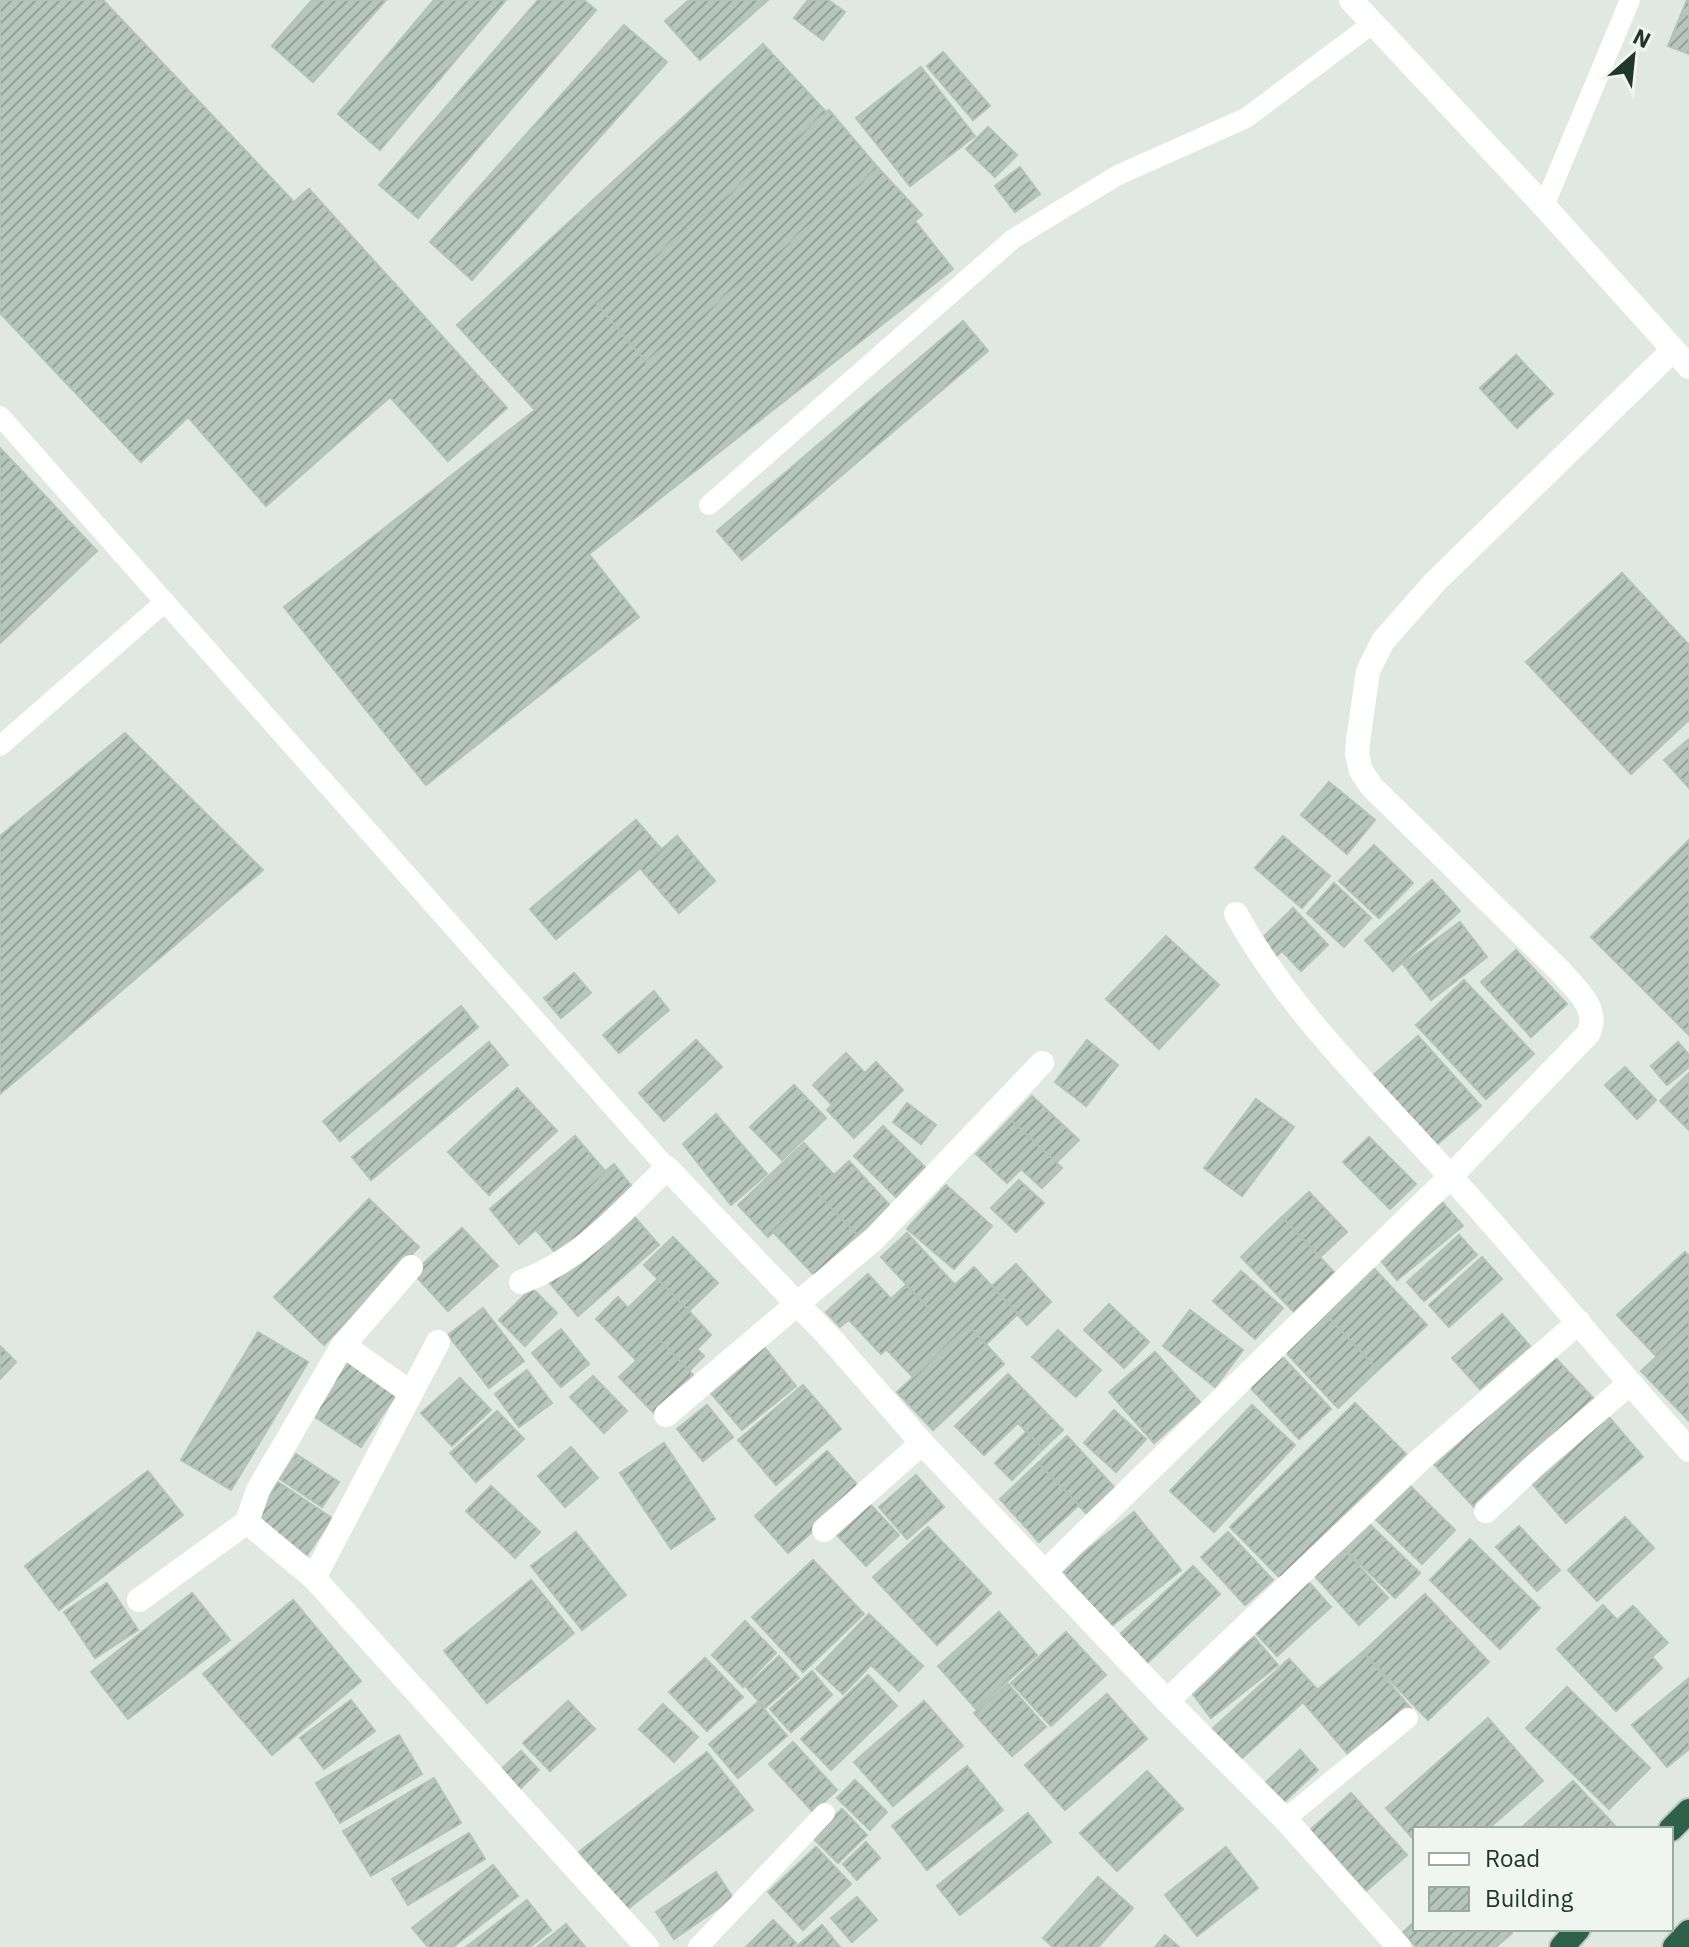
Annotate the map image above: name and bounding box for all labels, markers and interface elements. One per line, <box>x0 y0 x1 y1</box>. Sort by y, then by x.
north arrow <box>1593 16 1673 96</box>
text: N <box>1629 21 1656 54</box>
legend <box>1413 1827 1673 1931</box>
text: Road <box>1485 1842 1540 1874</box>
text: Building <box>1485 1882 1573 1914</box>

